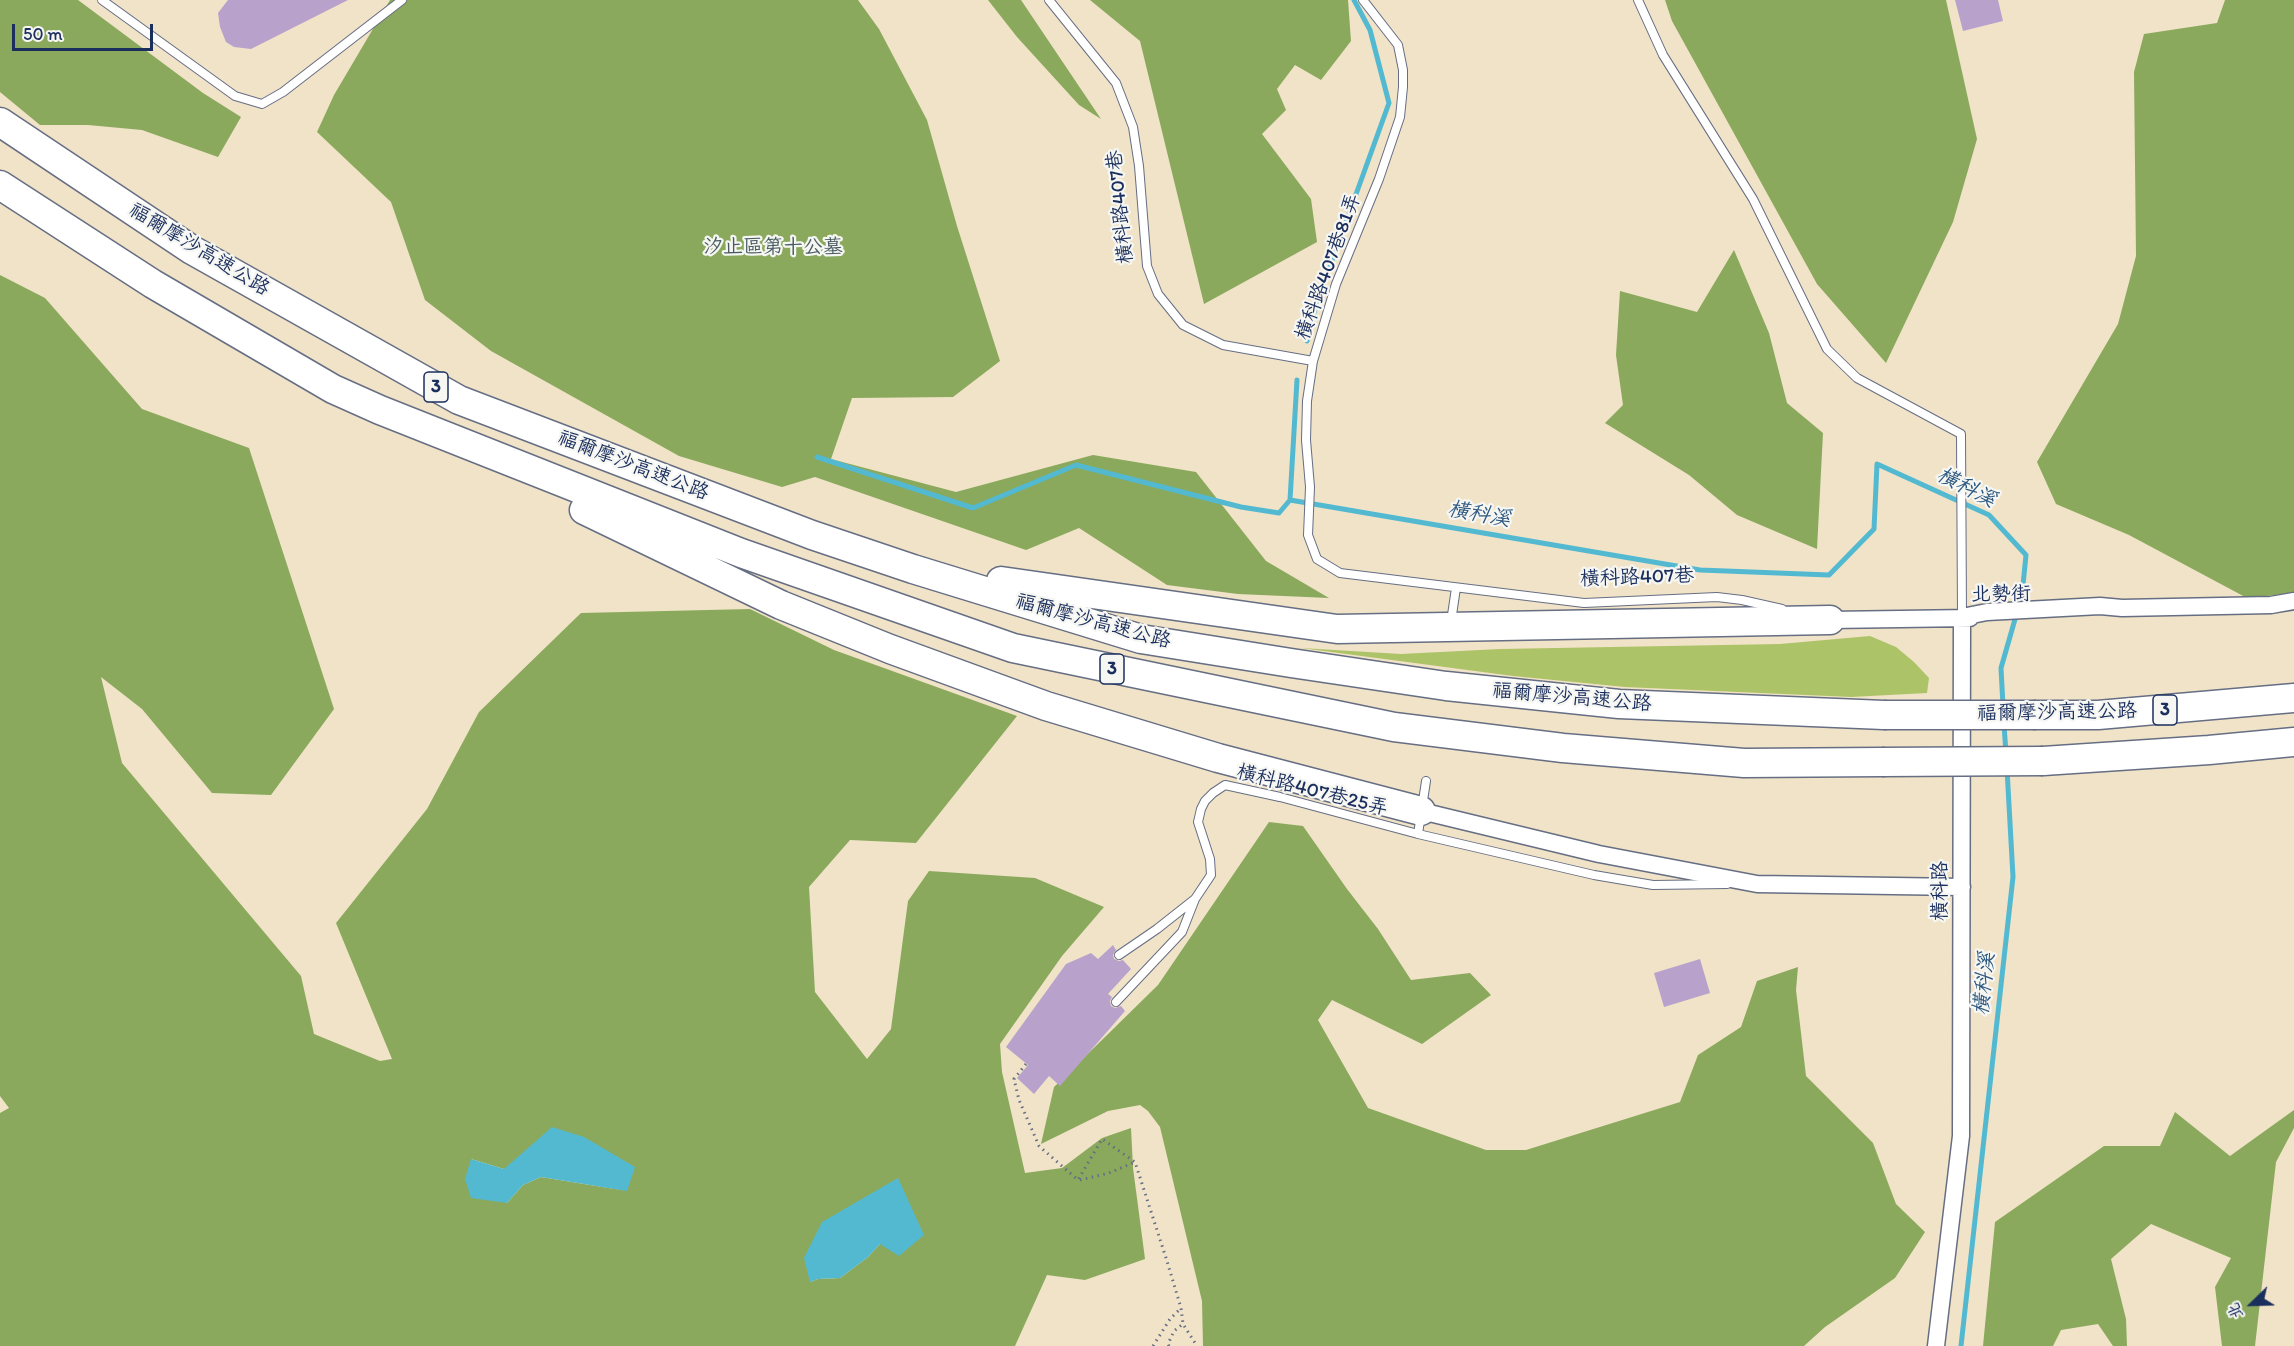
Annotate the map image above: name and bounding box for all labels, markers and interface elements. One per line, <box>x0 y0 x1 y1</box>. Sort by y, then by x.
scale bar <box>15 12 156 50</box>
text: 50 m <box>23 23 63 45</box>
street label: 橫科路407巷 <box>1103 149 1139 265</box>
street label: 橫科路407巷81弄 <box>1291 190 1367 344</box>
street label: 福爾摩沙高速公路 <box>124 199 274 301</box>
park label: 汐止區第十公墓 <box>703 236 843 260</box>
road number: 3 <box>424 372 448 402</box>
street label: 福爾摩沙高速公路 <box>554 426 712 506</box>
water label: 橫科溪 <box>1932 462 2000 514</box>
water label: 橫科溪 <box>1446 497 1512 533</box>
street label: 橫科路407巷 <box>1579 564 1695 592</box>
street label: 北勢街 <box>1971 582 2031 608</box>
street label: 福爾摩沙高速公路 <box>1013 590 1173 654</box>
road number: 3 <box>1100 654 1124 684</box>
street label: 福爾摩沙高速公路 <box>1491 679 1653 717</box>
road number: 3 <box>2153 695 2177 725</box>
street label: 福爾摩沙高速公路 <box>1977 700 2137 726</box>
street label: 橫科路407巷25弄 <box>1234 761 1390 821</box>
street label: 橫科路 <box>1929 861 1953 921</box>
water label: 橫科溪 <box>1969 951 2001 1017</box>
north arrow <box>2222 1274 2282 1334</box>
text: 北 <box>2223 1300 2247 1322</box>

